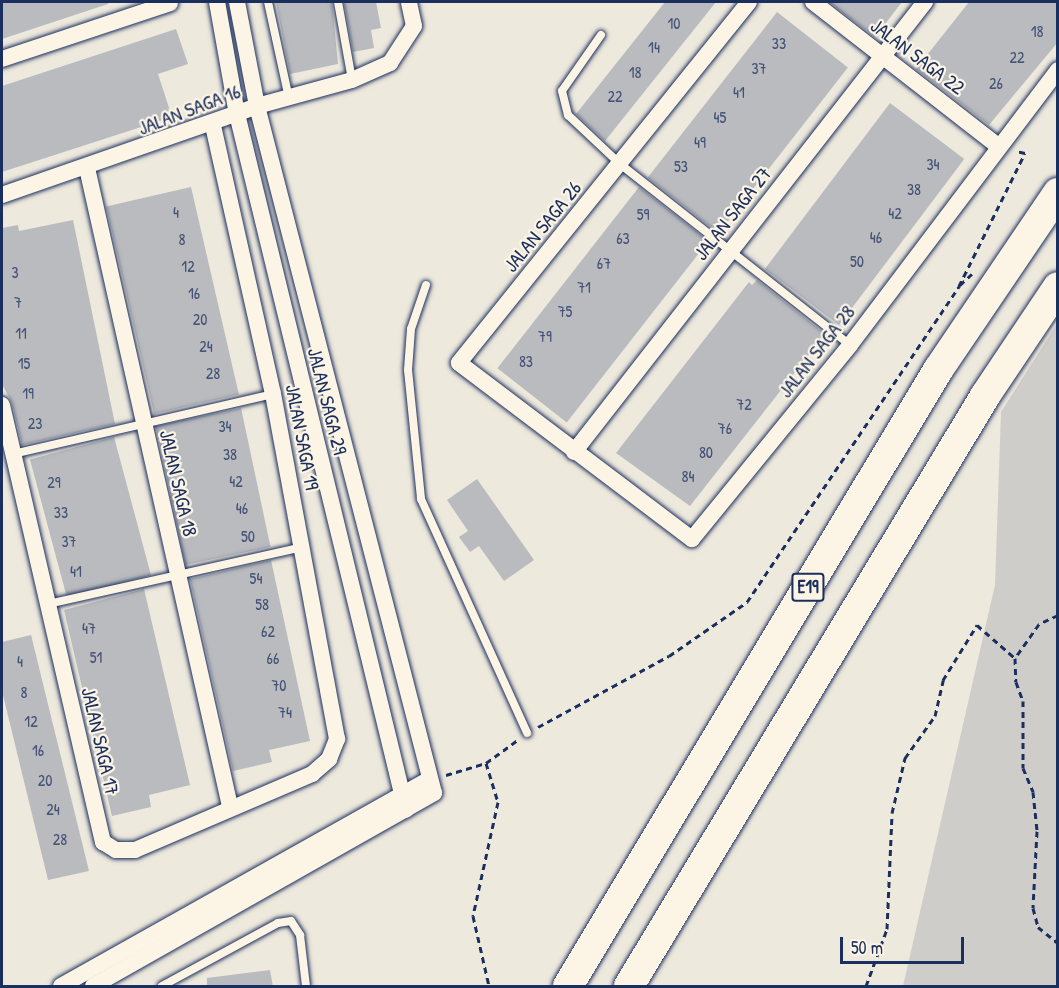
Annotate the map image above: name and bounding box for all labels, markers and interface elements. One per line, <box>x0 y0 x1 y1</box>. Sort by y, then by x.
house number: 10 <box>668 13 680 33</box>
street label: JALAN SAGA 22 <box>866 13 970 99</box>
house number: 18 <box>1031 21 1043 41</box>
house number: 33 <box>772 33 786 53</box>
house number: 14 <box>648 37 660 57</box>
house number: 22 <box>1010 47 1024 67</box>
house number: 37 <box>751 58 767 78</box>
house number: 18 <box>629 62 641 82</box>
house number: 26 <box>989 73 1003 93</box>
street label: JALAN SAGA 16 <box>134 78 244 140</box>
house number: 41 <box>733 82 745 102</box>
house number: 22 <box>608 86 622 106</box>
house number: 45 <box>714 107 726 127</box>
house number: 49 <box>694 132 706 152</box>
house number: 34 <box>926 154 940 174</box>
house number: 53 <box>674 156 688 176</box>
street label: JALAN SAGA 27 <box>688 162 776 264</box>
street label: JALAN SAGA 26 <box>498 176 586 276</box>
house number: 38 <box>907 179 921 199</box>
house number: 4 <box>173 202 179 222</box>
house number: 42 <box>888 203 902 223</box>
house number: 59 <box>637 204 649 224</box>
house number: 46 <box>870 227 882 247</box>
house number: 63 <box>616 228 630 248</box>
house number: 8 <box>179 229 185 249</box>
house number: 50 <box>850 251 864 271</box>
house number: 67 <box>597 253 611 273</box>
house number: 12 <box>181 256 195 276</box>
house number: 3 <box>11 262 19 282</box>
house number: 71 <box>577 277 591 297</box>
house number: 16 <box>188 283 200 303</box>
house number: 7 <box>14 292 22 312</box>
street label: JALAN SAGA 28 <box>773 300 859 402</box>
house number: 75 <box>558 301 572 321</box>
house number: 20 <box>193 309 207 329</box>
house number: 11 <box>15 323 27 343</box>
house number: 79 <box>538 326 552 346</box>
house number: 24 <box>199 336 213 356</box>
street label: JALAN SAGA 29 <box>303 345 353 457</box>
house number: 83 <box>519 351 533 371</box>
house number: 15 <box>18 353 30 373</box>
house number: 28 <box>206 363 220 383</box>
street label: JALAN SAGA 19 <box>281 382 325 492</box>
house number: 19 <box>22 383 34 403</box>
house number: 72 <box>736 394 752 414</box>
house number: 23 <box>28 413 42 433</box>
house number: 34 <box>218 416 232 436</box>
house number: 76 <box>718 418 732 438</box>
street label: JALAN SAGA 18 <box>155 427 203 539</box>
house number: 80 <box>699 442 713 462</box>
house number: 38 <box>223 444 237 464</box>
house number: 84 <box>682 466 694 486</box>
house number: 42 <box>229 471 243 491</box>
house number: 29 <box>47 472 61 492</box>
house number: 46 <box>236 498 248 518</box>
house number: 33 <box>54 502 68 522</box>
house number: 50 <box>241 526 255 546</box>
house number: 37 <box>61 531 77 551</box>
house number: 41 <box>70 561 82 581</box>
house number: 54 <box>250 568 262 588</box>
road number: E19 <box>790 572 826 602</box>
house number: 58 <box>255 594 269 614</box>
house number: 47 <box>82 618 96 638</box>
house number: 62 <box>261 621 275 641</box>
house number: 51 <box>90 647 102 667</box>
house number: 66 <box>267 648 279 668</box>
house number: 4 <box>17 651 23 671</box>
house number: 70 <box>271 675 287 695</box>
house number: 8 <box>21 682 27 702</box>
street label: JALAN SAGA 17 <box>77 685 125 797</box>
house number: 74 <box>278 702 292 722</box>
house number: 12 <box>24 711 38 731</box>
house number: 16 <box>32 740 44 760</box>
house number: 20 <box>38 770 52 790</box>
house number: 24 <box>46 799 60 819</box>
house number: 28 <box>53 829 67 849</box>
scale bar <box>843 925 968 963</box>
text: 50 m <box>851 935 883 960</box>

